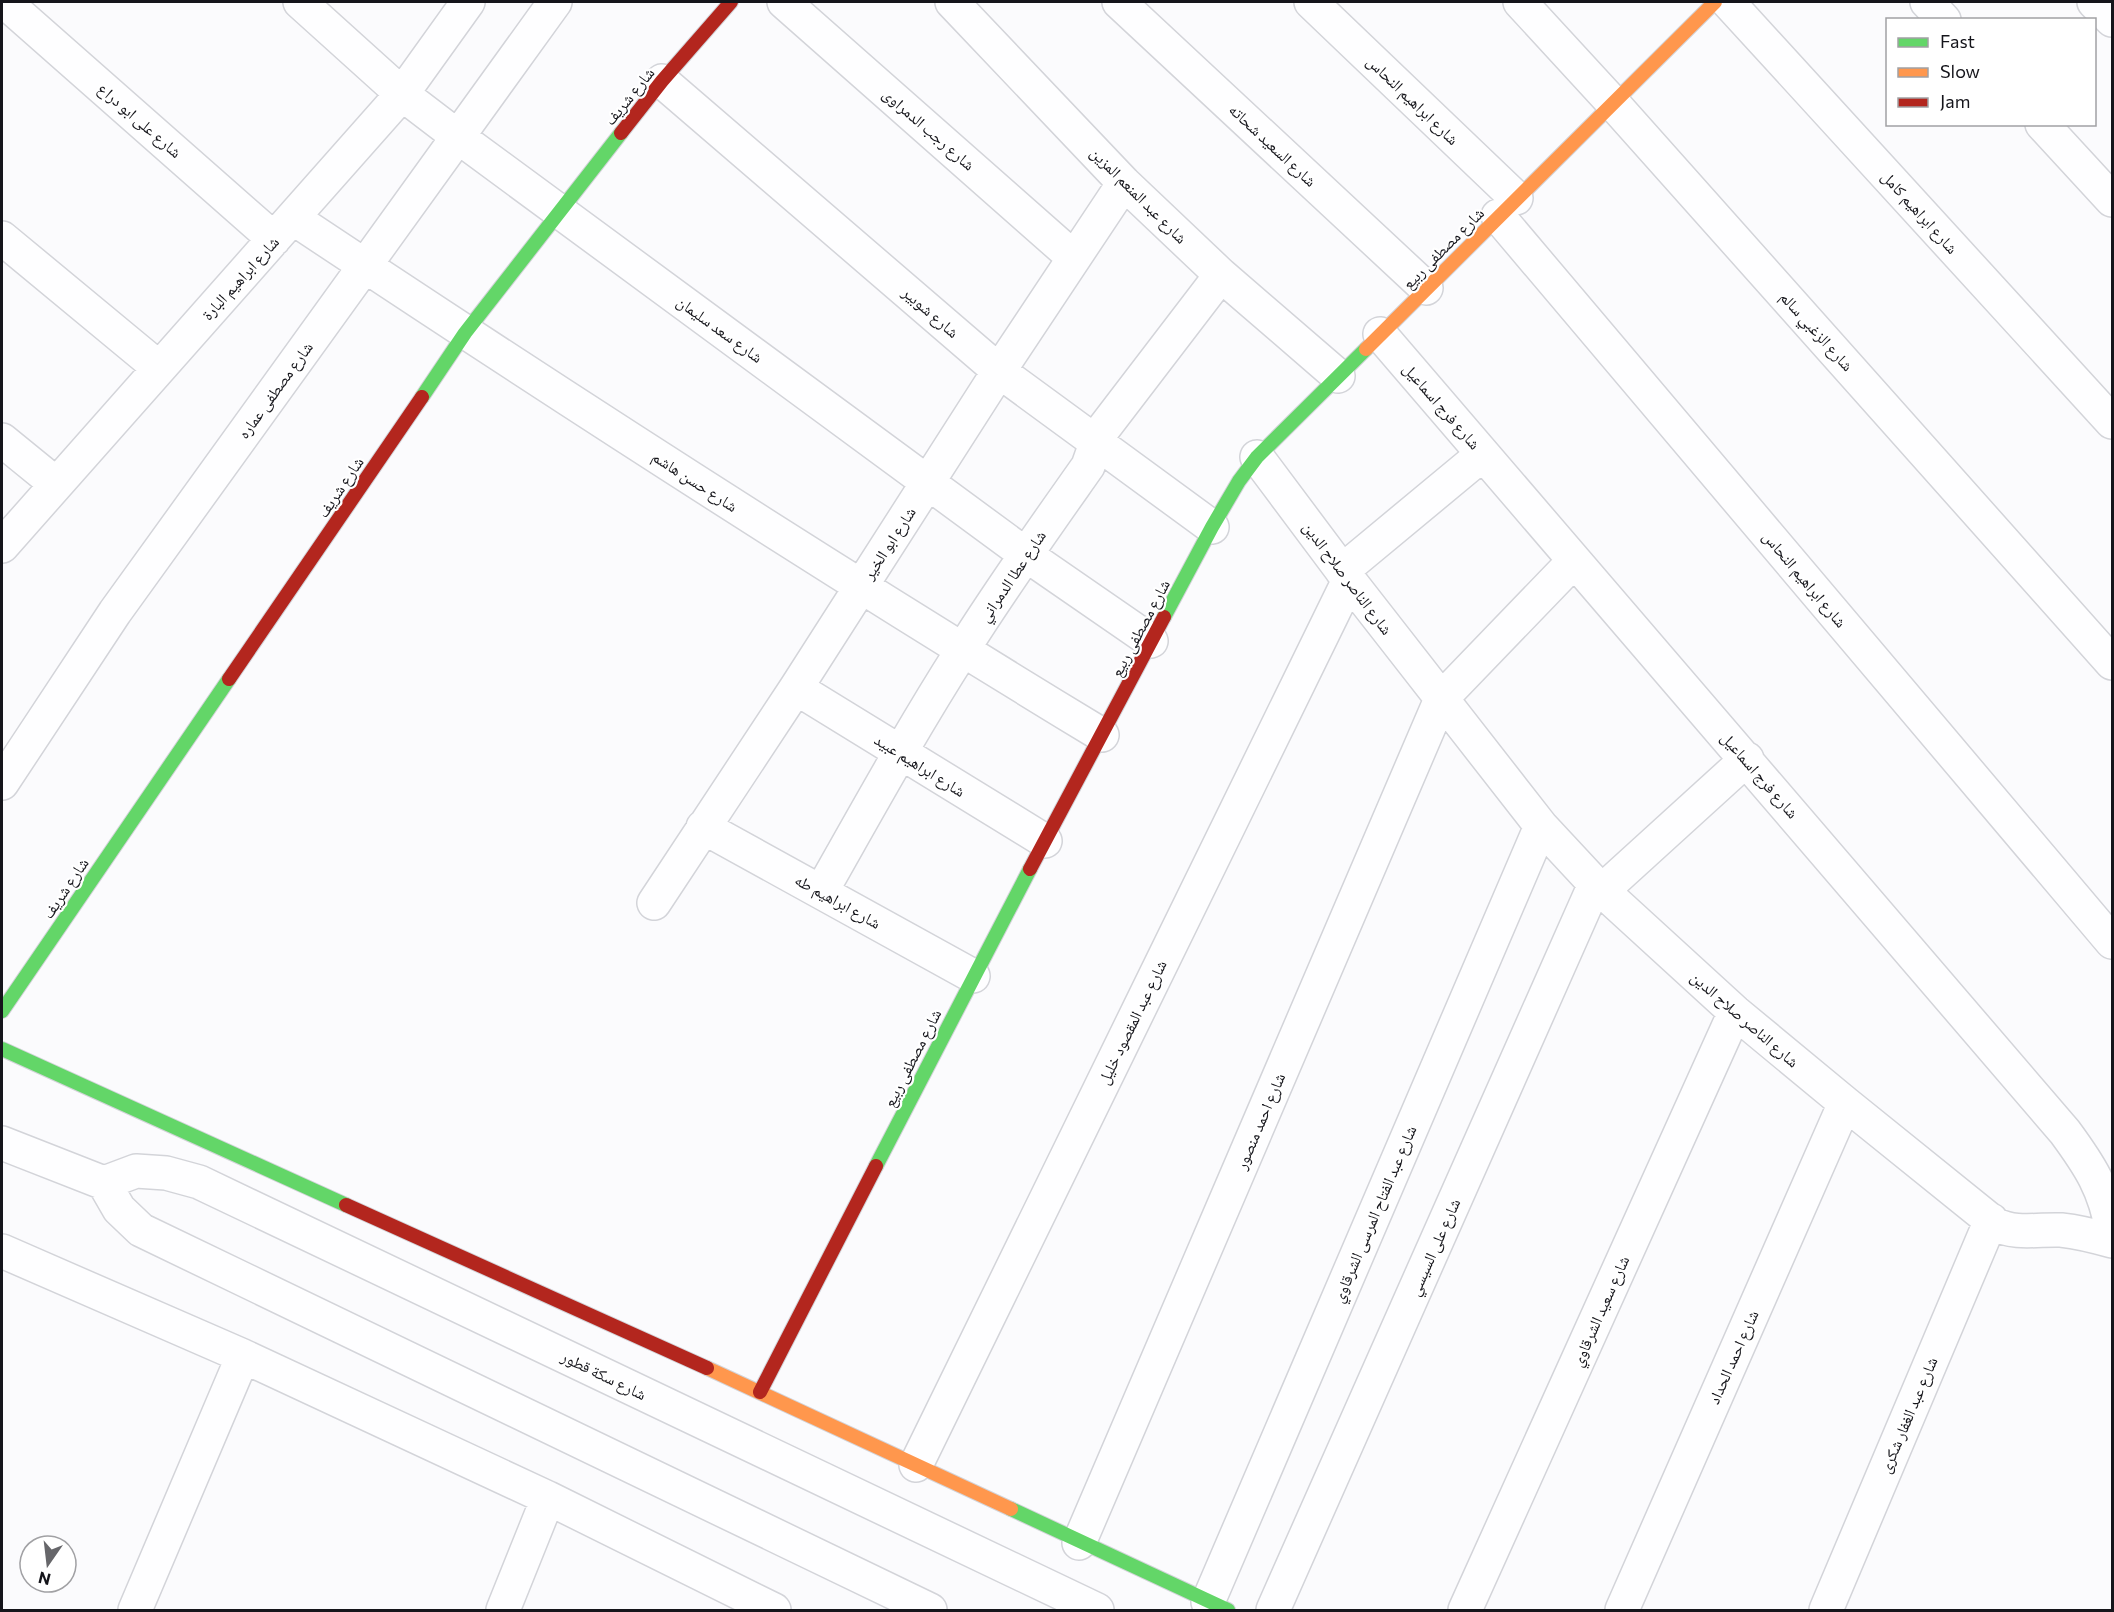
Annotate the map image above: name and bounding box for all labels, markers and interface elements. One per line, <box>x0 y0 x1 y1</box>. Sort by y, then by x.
legend <box>1886 18 2096 126</box>
text: Fast <box>1940 30 1975 52</box>
street label: شارع ابراهيم النحاس <box>1362 51 1463 150</box>
text: Slow <box>1940 60 1980 82</box>
street label: شارع شريف <box>600 63 659 130</box>
street label: شارع على ابو دراع <box>93 78 186 163</box>
street label: شارع رجب الدمراوى <box>878 83 979 175</box>
text: Jam <box>1940 90 1970 112</box>
street label: شارع السعيد شحاته <box>1224 99 1321 191</box>
street label: شارع عبد المنعم المزين <box>1086 142 1192 248</box>
street label: شارع ابراهيم كامل <box>1877 166 1962 258</box>
street label: شارع مصطفى ربيع <box>1398 203 1489 294</box>
street label: شارع ابراهيم البارة <box>197 232 284 325</box>
street label: شارع شوبير <box>897 281 963 343</box>
street label: شارع الزغبي سالم <box>1774 287 1858 377</box>
street label: شارع سعد سليمان <box>672 291 767 368</box>
street label: شارع مصطفى عماره <box>233 338 318 443</box>
street label: شارع فرج اسماعيل <box>1398 359 1485 454</box>
street label: شارع حسن هاشم <box>648 446 741 517</box>
street label: شارع شريف <box>312 453 368 522</box>
street label: شارع ابو الخير <box>858 503 921 584</box>
street label: شارع الناصر صلاح الدين <box>1298 517 1397 639</box>
street label: شارع عطا الدمراني <box>974 526 1053 627</box>
street label: شارع ابراهيم النحاس <box>1758 527 1851 632</box>
street label: شارع مصطفى ربيع <box>1106 576 1175 681</box>
street label: شارع فرج اسماعيل <box>1716 728 1803 823</box>
street label: شارع ابراهيم عبيد <box>870 729 969 802</box>
street label: شارع شريف <box>37 854 93 923</box>
street label: شارع ابراهيم طه <box>791 869 884 934</box>
street label: شارع عبد المقصود خليل <box>1093 957 1172 1088</box>
street label: شارع الناصر صلاح الدين <box>1686 967 1803 1072</box>
street label: شارع مصطفى ربيع <box>879 1006 946 1111</box>
street label: شارع احمد منصور <box>1230 1070 1290 1174</box>
street label: شارع عبد الفتاح المرسى الشرقاوي <box>1328 1122 1423 1307</box>
street label: شارع على السيسي <box>1404 1195 1467 1300</box>
street label: شارع سعيد الشرقاوي <box>1567 1252 1636 1371</box>
street label: شارع احمد الحداد <box>1703 1307 1764 1407</box>
street label: شارع سكة قطور <box>557 1345 650 1405</box>
street label: شارع عبد الغفار شكرى <box>1874 1354 1942 1477</box>
north arrow <box>18 1534 78 1594</box>
text: N <box>36 1568 52 1590</box>

